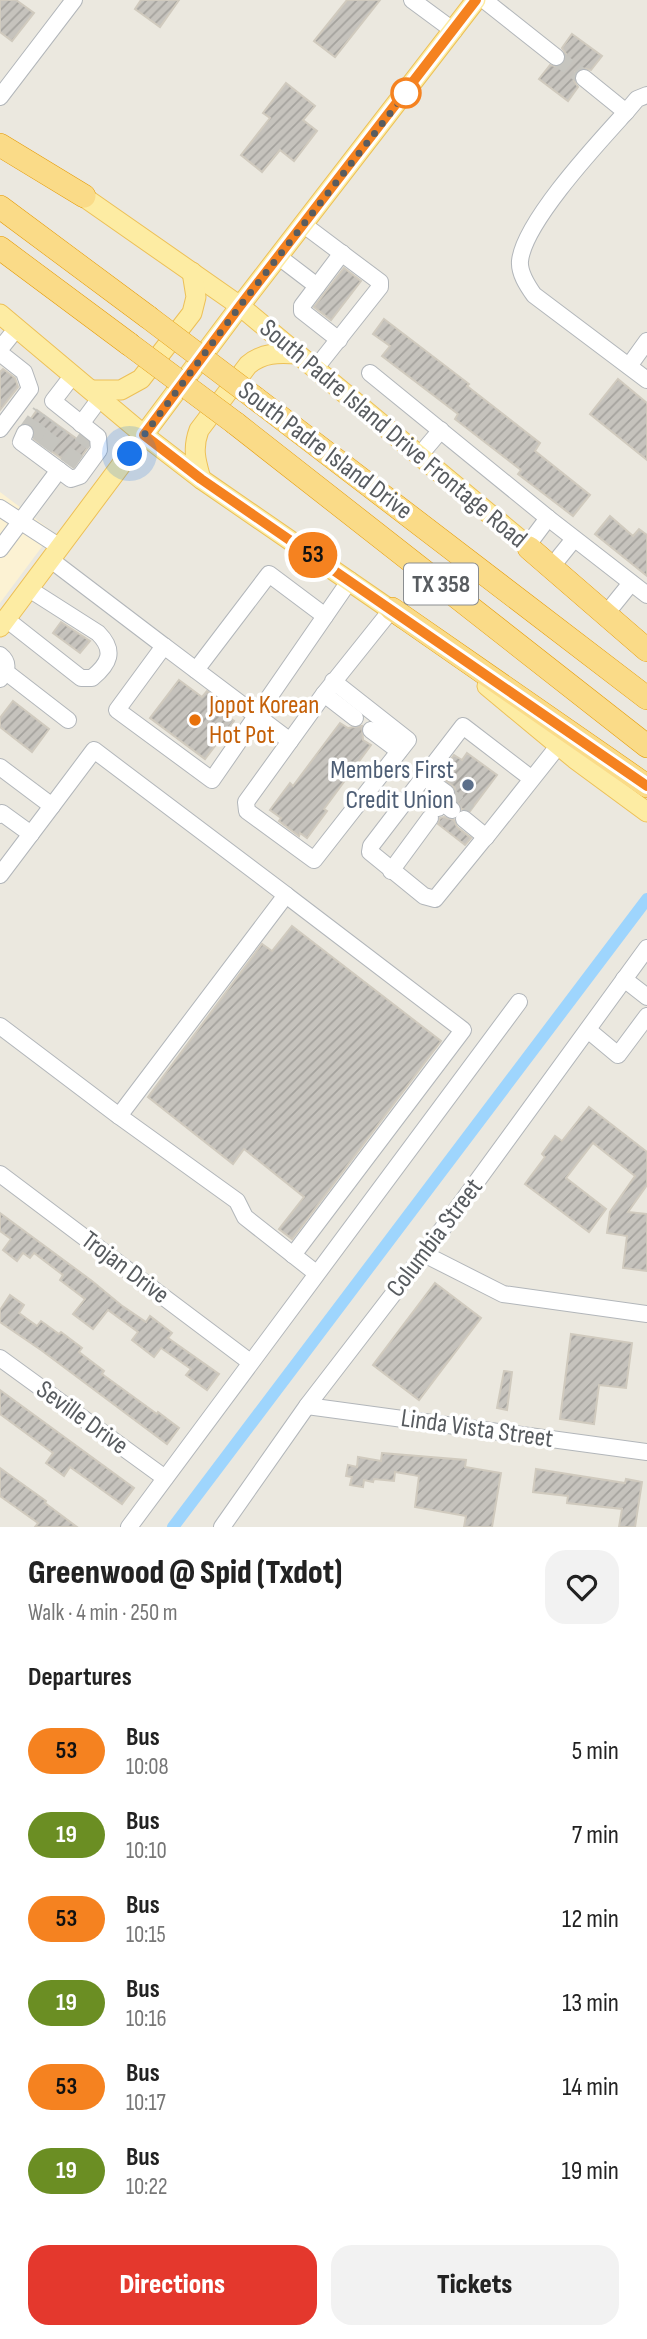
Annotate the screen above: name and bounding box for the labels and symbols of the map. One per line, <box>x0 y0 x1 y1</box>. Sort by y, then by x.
unlabelled marker <box>391 78 421 108</box>
street label: South Padre Island Drive Frontage Road <box>253 313 533 555</box>
street label: South Padre Island Drive <box>232 375 418 527</box>
your location <box>112 436 147 471</box>
line badge: 53 <box>282 532 344 578</box>
road number: TX 358 <box>404 564 478 604</box>
place label: Jopot Korean Hot Pot <box>208 690 319 751</box>
marker: Jopot Korean Hot Pot <box>187 712 203 728</box>
place label: Members First Credit Union <box>330 755 454 816</box>
marker: Members First Credit Union <box>460 777 476 793</box>
street label: Columbia Street <box>380 1173 490 1303</box>
street label: Trojan Drive <box>75 1225 175 1311</box>
street label: Seville Drive <box>30 1374 134 1462</box>
street label: Linda Vista Street <box>399 1403 555 1455</box>

